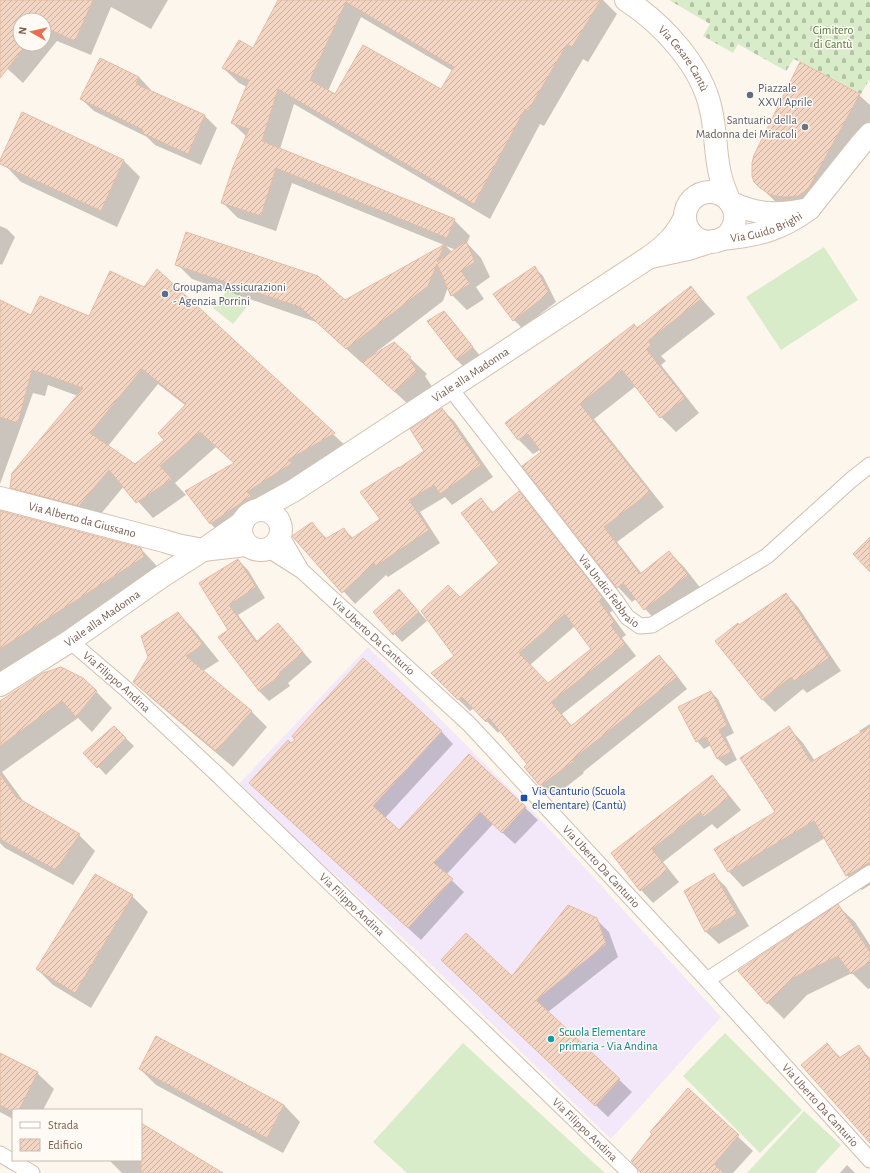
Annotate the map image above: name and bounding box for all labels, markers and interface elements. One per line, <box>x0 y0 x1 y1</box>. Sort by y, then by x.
north arrow <box>12 12 52 52</box>
street label: Via Cesare Cantù <box>656 23 711 93</box>
park label: Cimitero di Cantù <box>813 24 853 50</box>
text: N <box>17 26 29 35</box>
place label: Piazzale XXVI Aprile <box>758 82 812 108</box>
marker: Piazzale XXVI Aprile <box>745 90 755 100</box>
place label: Santuario della Madonna dei Miracoli <box>696 114 797 140</box>
marker: Santuario della Madonna dei Miracoli <box>800 122 810 132</box>
street label: Via Guido Brighi <box>730 210 804 244</box>
place label: Groupama Assicurazioni - Agenzia Porrini <box>173 281 286 307</box>
marker: Groupama Assicurazioni - Agenzia Porrini <box>160 289 170 299</box>
street label: Viale alla Madonna <box>430 345 511 404</box>
street label: Via Alberto da Giussano <box>27 500 137 539</box>
street label: Via Undici Febbraio <box>576 552 642 630</box>
street label: Viale alla Madonna <box>62 587 143 649</box>
street label: Via Uberto Da Canturio <box>330 596 417 677</box>
street label: Via Filippo Andina <box>81 649 153 715</box>
place label: Via Canturio (Scuola elementare) (Cantù) <box>532 785 627 811</box>
marker: Via Canturio (Scuola elementare) (Cantù) <box>519 793 529 803</box>
street label: Via Uberto Da Canturio <box>560 823 642 910</box>
street label: Via Filippo Andina <box>317 871 387 939</box>
place label: Scuola Elementare primaria - Via Andina <box>559 1026 658 1052</box>
marker: Scuola Elementare primaria - Via Andina <box>546 1034 556 1044</box>
street label: Via Uberto Da Canturio <box>780 1061 861 1149</box>
street label: Via Filippo Andina <box>550 1096 620 1164</box>
legend <box>12 1109 142 1161</box>
text: Strada <box>48 1119 79 1131</box>
text: Edificio <box>48 1139 83 1151</box>

